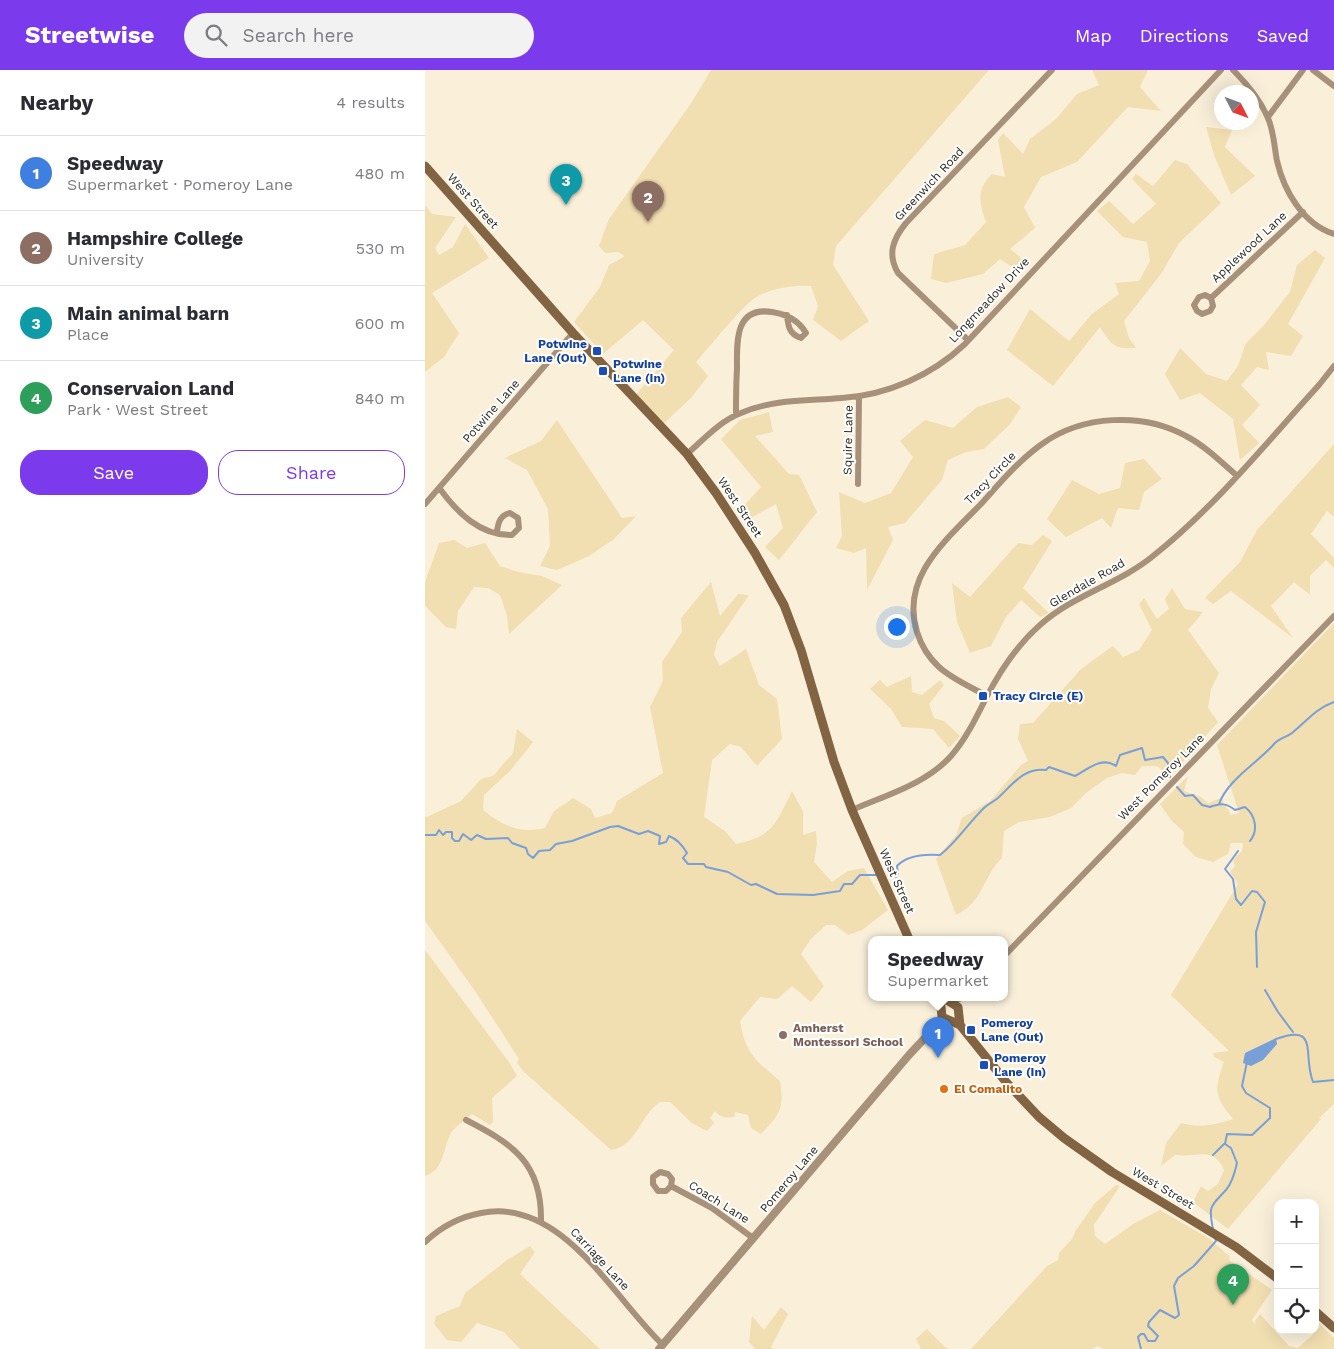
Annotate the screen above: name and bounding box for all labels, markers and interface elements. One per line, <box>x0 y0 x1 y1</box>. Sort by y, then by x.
search box <box>184 13 534 58</box>
text: Streetwise <box>25 21 154 49</box>
icon: search <box>202 21 230 49</box>
text: Search here <box>242 24 354 47</box>
text: Map <box>1075 25 1112 46</box>
text: Directions <box>1140 25 1229 46</box>
text: Saved <box>1257 25 1309 46</box>
north arrow <box>1214 85 1259 130</box>
text: Nearby <box>20 90 93 115</box>
text: 4 results <box>336 93 405 112</box>
street label: Greenwich Road <box>891 144 967 224</box>
text: Speedway <box>67 152 163 175</box>
text: 1 <box>33 164 39 183</box>
text: 480 m <box>355 164 405 183</box>
pin: 3 <box>550 164 582 205</box>
street label: West Street <box>445 170 501 232</box>
text: Supermarket · Pomeroy Lane <box>67 175 293 194</box>
pin: 2 <box>632 181 664 222</box>
street label: Applewood Lane <box>1209 209 1290 285</box>
text: Hampshire College <box>67 227 243 250</box>
text: 2 <box>31 239 41 258</box>
text: 530 m <box>356 239 405 258</box>
text: University <box>67 250 144 269</box>
street label: Longmeadow Drive <box>946 254 1032 346</box>
text: Main animal barn <box>67 302 229 325</box>
text: 3 <box>31 314 41 333</box>
text: 600 m <box>355 314 405 333</box>
text: Place <box>67 325 109 344</box>
place label: Potwine Lane (Out) <box>524 337 587 365</box>
marker: Potwine Lane (Out) <box>591 345 603 357</box>
place label: Potwine Lane (In) <box>613 357 665 385</box>
marker: Potwine Lane (In) <box>597 365 609 377</box>
street label: Potwine Lane <box>460 376 522 446</box>
text: Conservaion Land <box>67 377 234 400</box>
text: 4 <box>31 389 41 408</box>
text: 840 m <box>355 389 405 408</box>
text: Park · West Street <box>67 400 208 419</box>
street label: Squire Lane <box>840 405 856 475</box>
street label: Tracy Circle <box>961 449 1019 507</box>
button: Save <box>20 450 208 495</box>
button: Share <box>218 450 405 495</box>
street label: West Street <box>715 474 765 540</box>
street label: Glendale Road <box>1047 556 1127 610</box>
your location <box>884 614 910 640</box>
place label: Tracy Circle (E) <box>993 689 1083 703</box>
marker: Tracy Circle (E) <box>977 690 989 702</box>
street label: West Pomeroy Lane <box>1115 731 1207 823</box>
street label: West Street <box>876 846 918 916</box>
popup <box>868 936 1008 1001</box>
text: Speedway <box>887 948 984 971</box>
text: Supermarket <box>887 971 989 990</box>
place label: Pomeroy Lane (Out) <box>981 1016 1044 1044</box>
pin: 1 <box>922 1017 954 1058</box>
place label: Amherst Montessori School <box>793 1021 903 1049</box>
marker: Pomeroy Lane (Out) <box>965 1024 977 1036</box>
marker: Amherst Montessori School <box>777 1029 789 1041</box>
place label: Pomeroy Lane (In) <box>994 1051 1046 1079</box>
marker: Pomeroy Lane (In) <box>978 1059 990 1071</box>
place label: El Comalito <box>954 1082 1022 1096</box>
marker: El Comalito <box>938 1083 950 1095</box>
street label: Pomeroy Lane <box>757 1143 821 1215</box>
street label: West Street <box>1130 1164 1196 1212</box>
street label: Coach Lane <box>686 1178 752 1226</box>
map controls <box>1274 1199 1319 1334</box>
button: + <box>1274 1199 1319 1244</box>
street label: Carriage Lane <box>567 1225 633 1293</box>
button: − <box>1274 1244 1319 1289</box>
pin: 4 <box>1217 1264 1249 1305</box>
button: locate <box>1274 1289 1319 1334</box>

